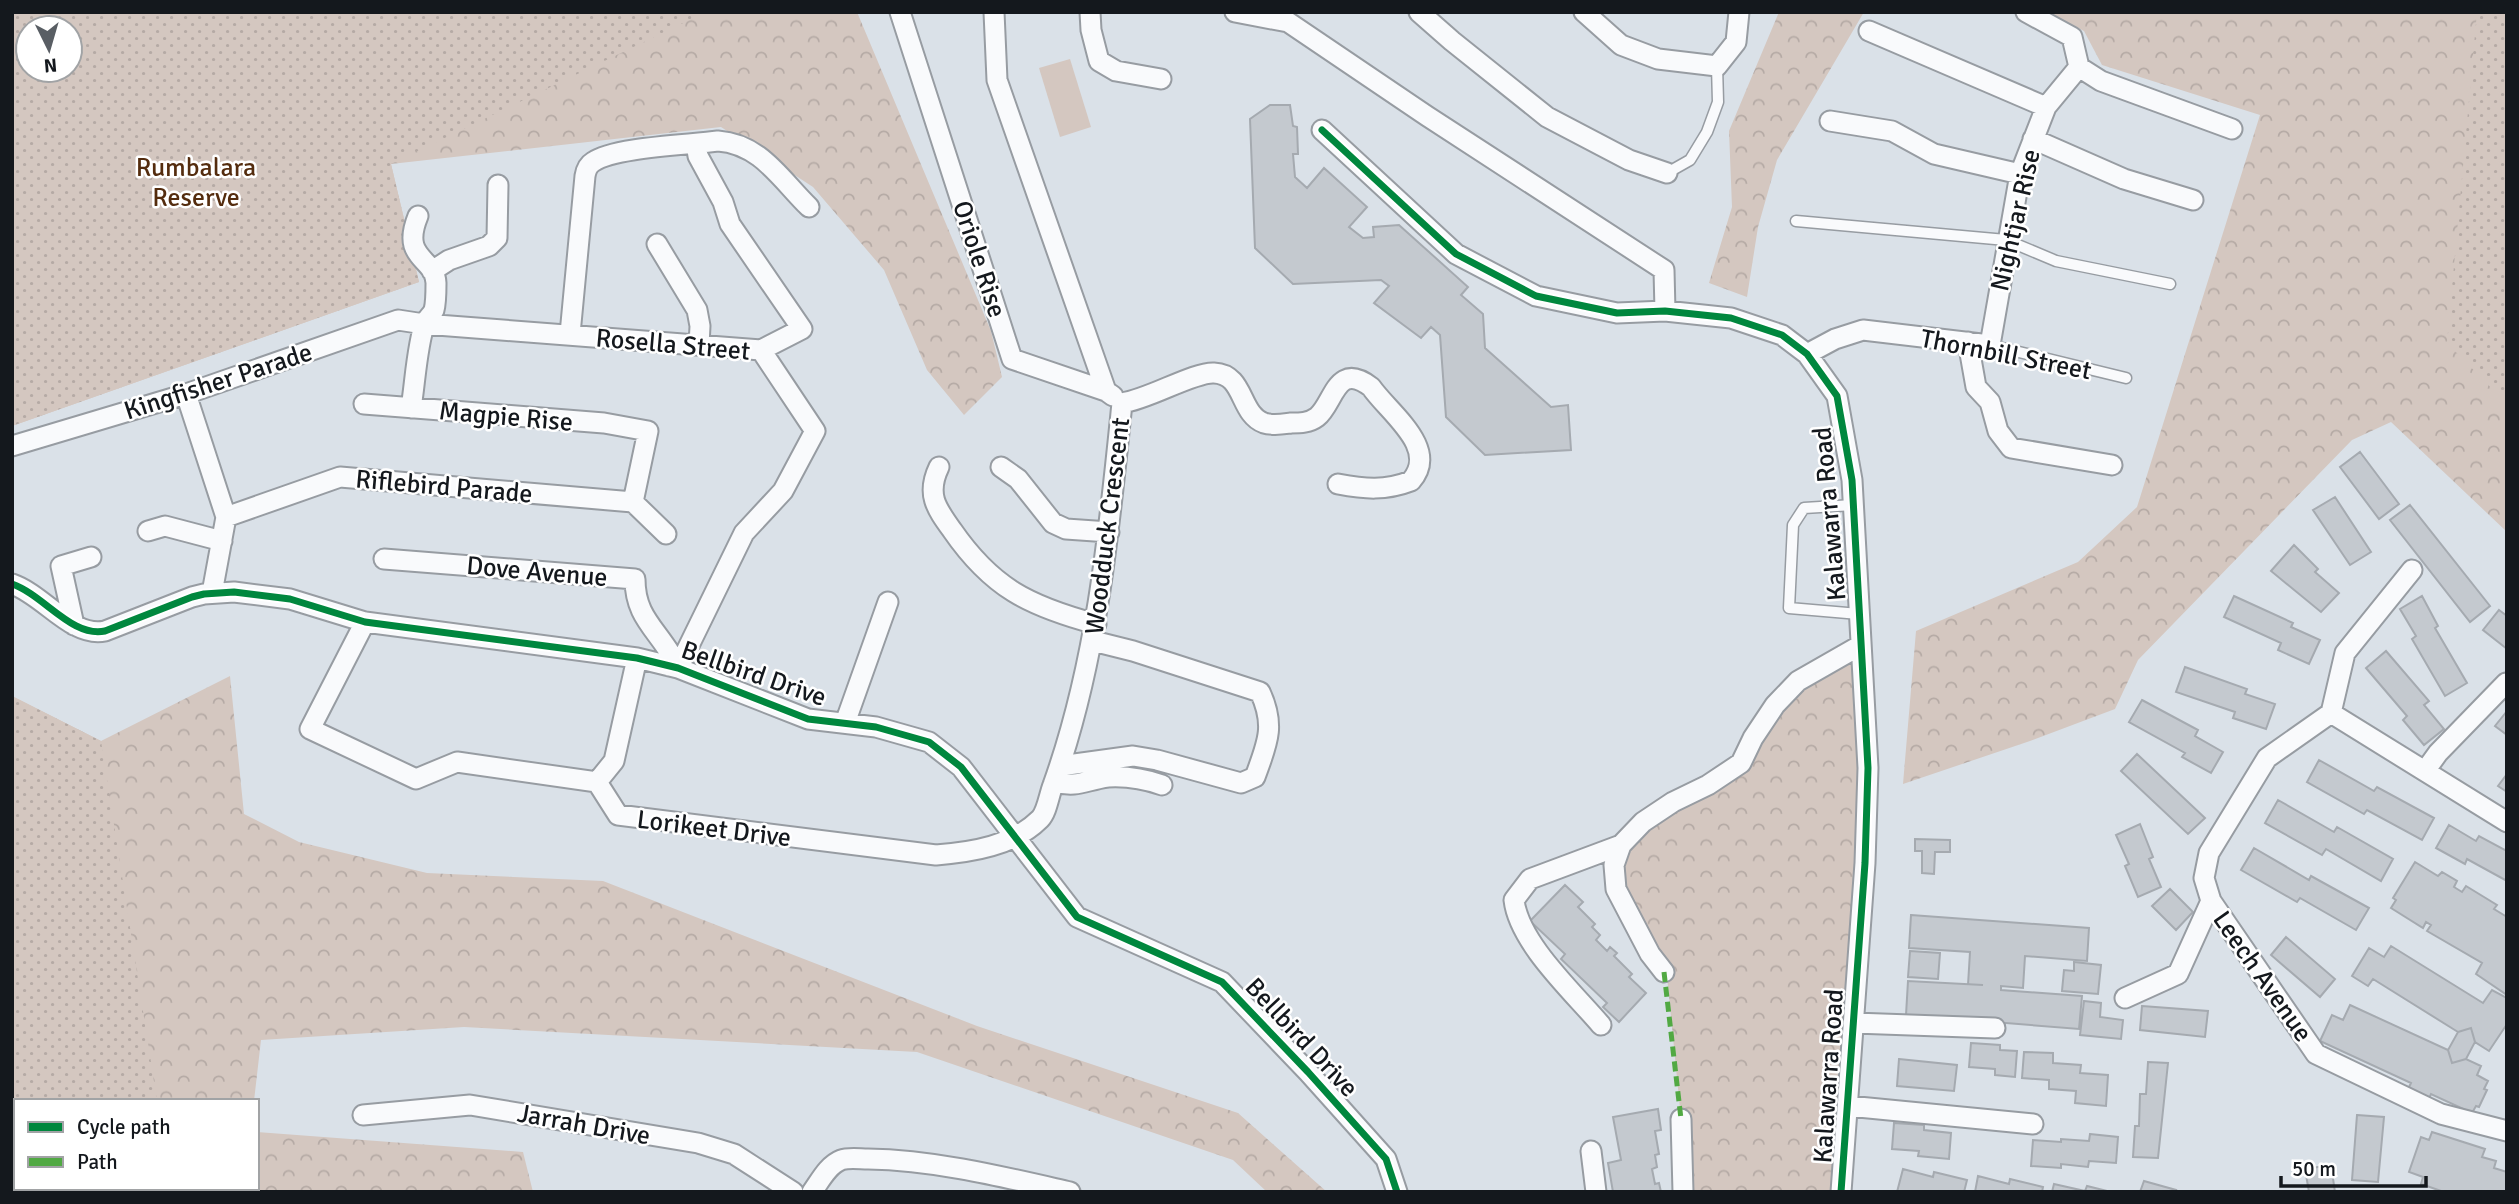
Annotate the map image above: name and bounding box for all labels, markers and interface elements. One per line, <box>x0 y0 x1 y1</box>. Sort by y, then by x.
north arrow <box>14 14 84 84</box>
text: N <box>43 52 58 77</box>
street label: Nightjar Rise <box>1984 146 2048 294</box>
park label: Rumbalara Reserve <box>136 152 256 214</box>
street label: Oriole Rise <box>945 197 1013 322</box>
street label: Rosella Street <box>594 322 751 368</box>
street label: Thornbill Street <box>1918 323 2094 387</box>
street label: Kingfisher Parade <box>120 336 316 427</box>
street label: Magpie Rise <box>438 395 574 439</box>
street label: Woodduck Crescent <box>1079 416 1137 636</box>
street label: Kalawarra Road <box>1806 426 1854 602</box>
street label: Riflebird Parade <box>354 463 534 511</box>
street label: Dove Avenue <box>465 550 609 594</box>
street label: Bellbird Drive <box>677 634 830 714</box>
street label: Lorikeet Drive <box>635 804 793 854</box>
street label: Leech Avenue <box>2205 905 2319 1048</box>
street label: Bellbird Drive <box>1238 971 1365 1104</box>
street label: Kalawarra Road <box>1807 988 1851 1164</box>
street label: Jarrah Drive <box>515 1098 653 1152</box>
legend <box>14 1099 259 1190</box>
text: Cycle path <box>77 1114 171 1140</box>
scale bar <box>2281 1144 2426 1188</box>
text: Path <box>77 1149 118 1175</box>
text: 50 m <box>2292 1156 2336 1182</box>

